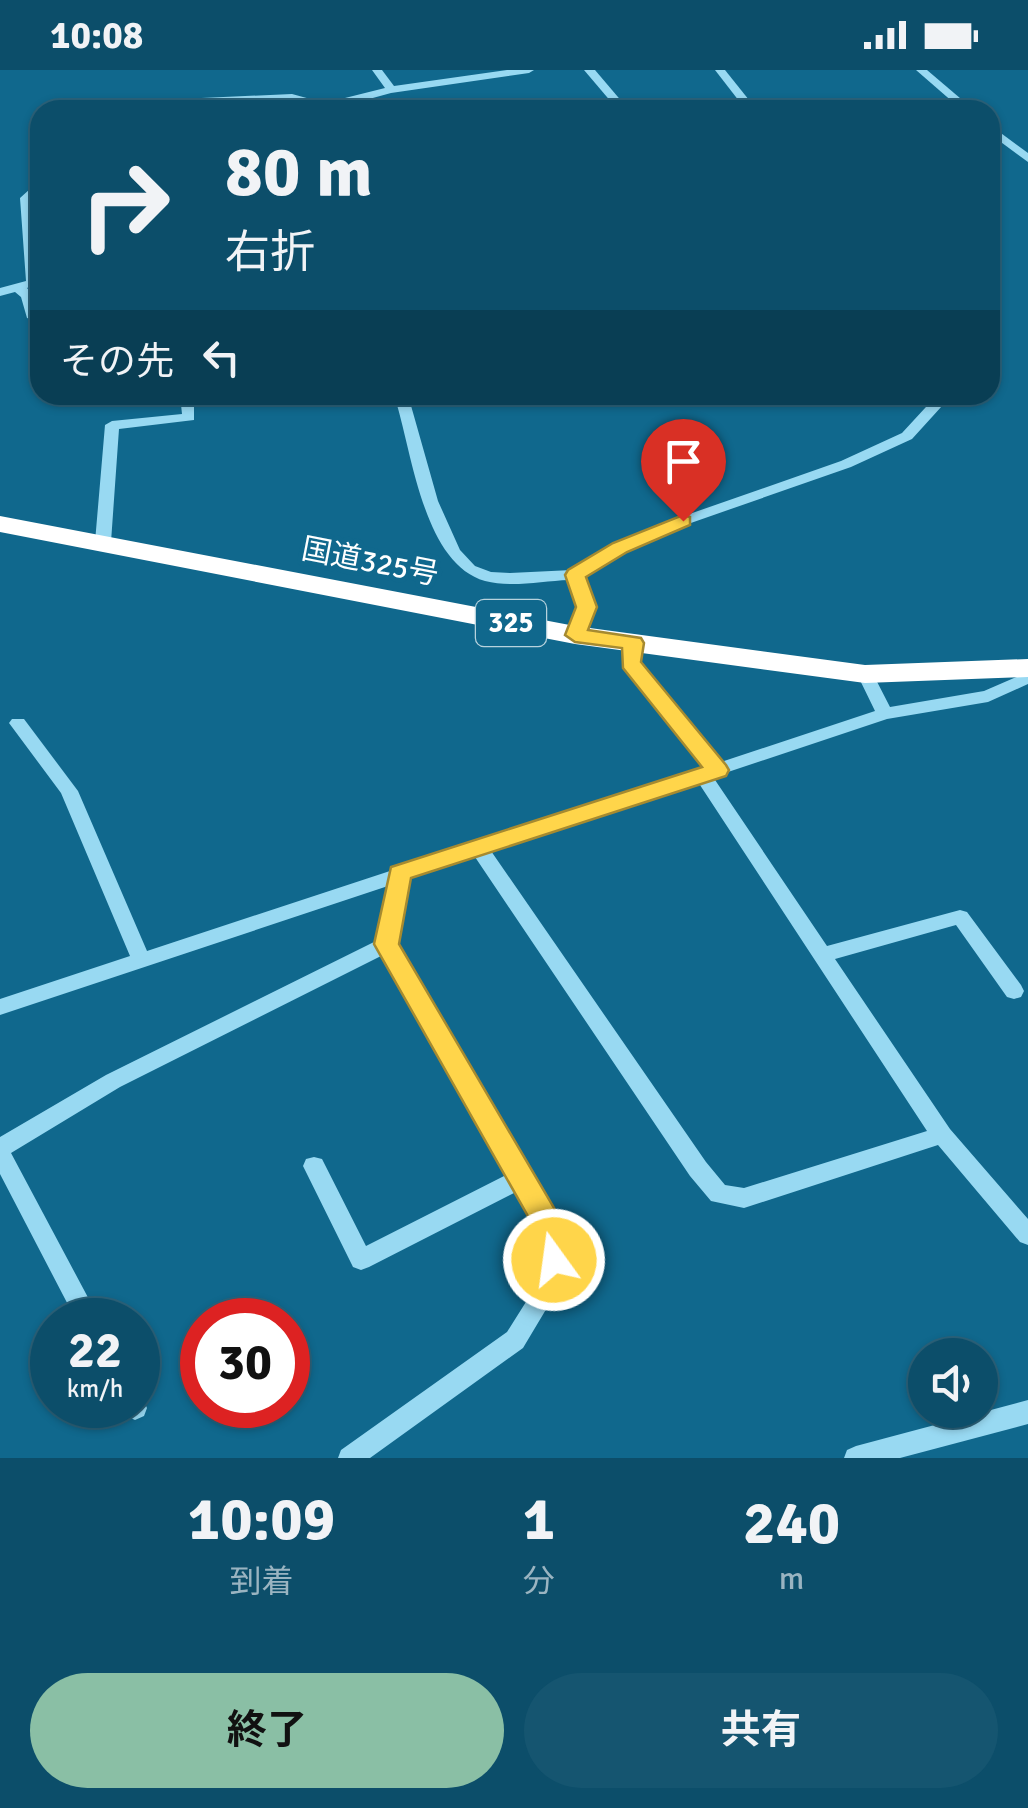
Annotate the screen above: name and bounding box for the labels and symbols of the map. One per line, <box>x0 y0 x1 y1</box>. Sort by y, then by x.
pin <box>641 419 726 522</box>
street label: 国道325号 <box>298 531 442 593</box>
road number: 325 <box>476 600 546 646</box>
position arrow <box>502 1208 606 1312</box>
speed limit sign: 30 <box>180 1298 310 1428</box>

